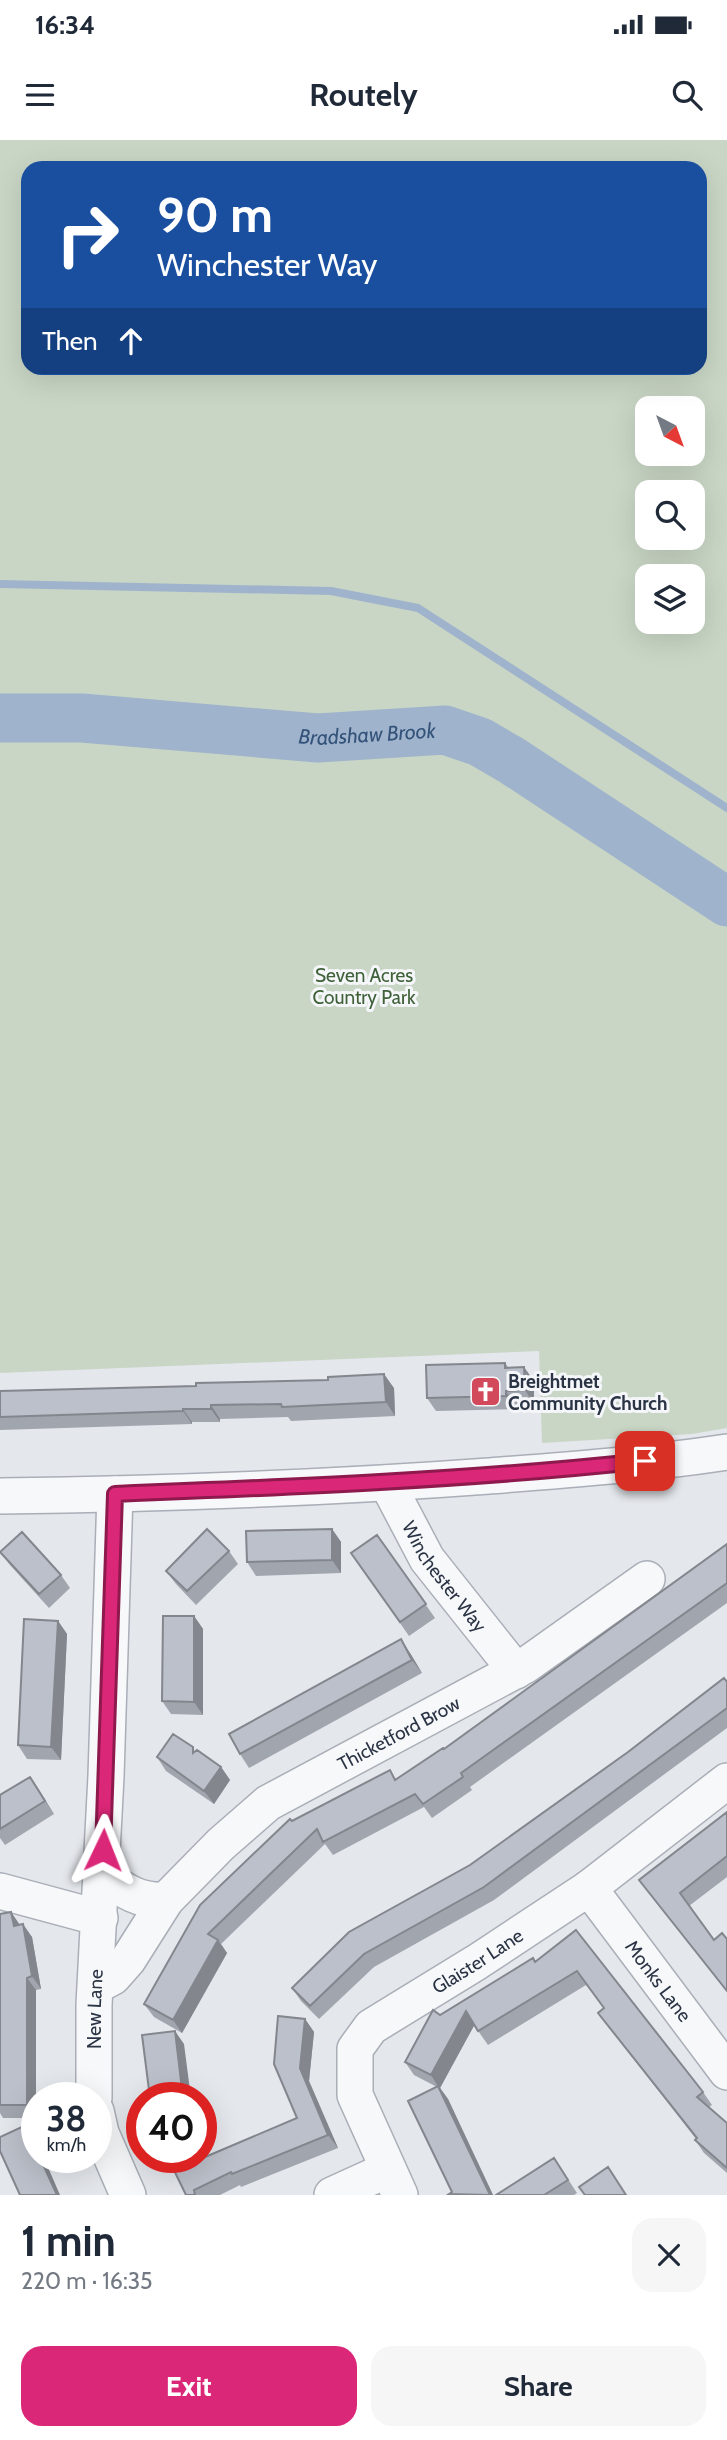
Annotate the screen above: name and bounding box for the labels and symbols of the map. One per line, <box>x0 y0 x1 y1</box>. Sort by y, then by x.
north arrow <box>635 396 705 466</box>
water label: Bradshaw Brook <box>298 718 437 750</box>
park label: Seven Acres Country Park <box>313 964 416 1009</box>
place label: Breightmet Community Church <box>508 1370 667 1415</box>
church icon: Breightmet Community Church <box>468 1375 502 1409</box>
pin <box>615 1431 675 1491</box>
street label: Winchester Way <box>397 1517 492 1637</box>
street label: Thicketford Brow <box>334 1691 464 1776</box>
position arrow <box>66 1813 140 1887</box>
street label: Glaister Lane <box>428 1924 528 1999</box>
street label: Monks Lane <box>620 1936 696 2027</box>
street label: New Lane <box>83 1968 108 2049</box>
speed limit sign: 40 <box>126 2082 217 2173</box>

